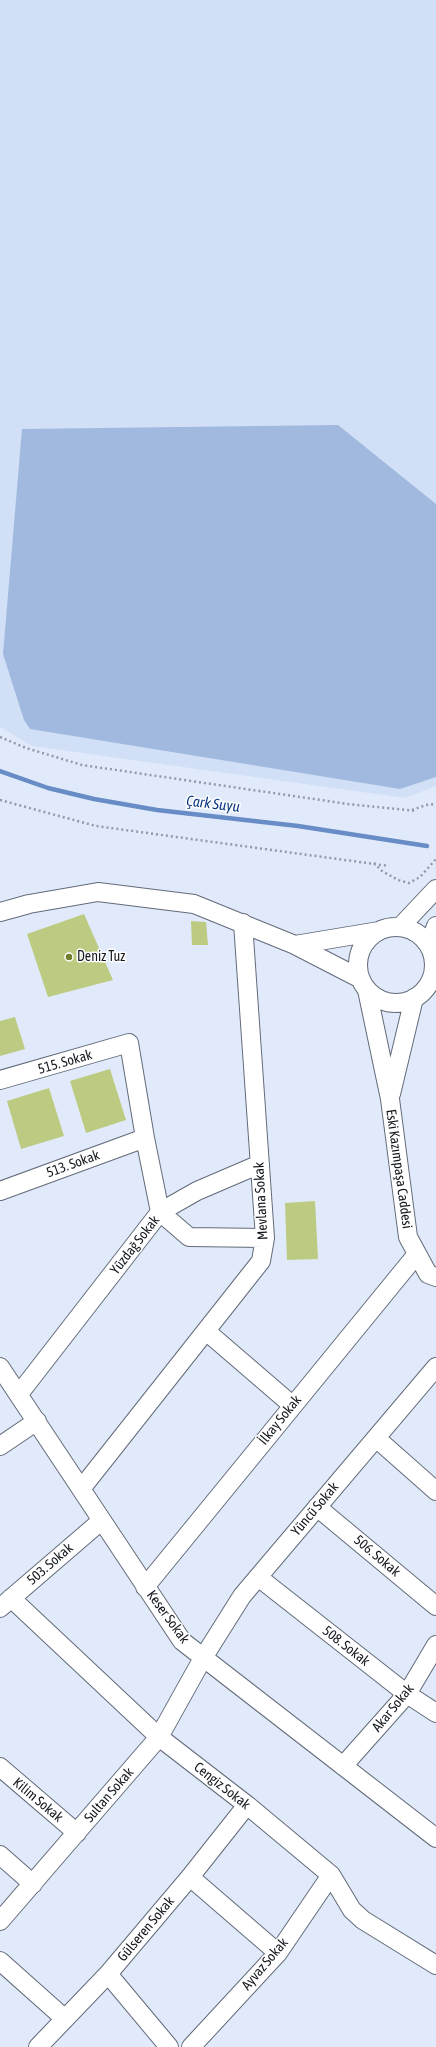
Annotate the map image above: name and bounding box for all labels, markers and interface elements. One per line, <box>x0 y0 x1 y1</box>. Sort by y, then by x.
water label: Çark Suyu <box>185 792 241 816</box>
place label: Deniz Tuz <box>77 949 125 965</box>
marker: Deniz Tuz <box>64 952 74 962</box>
street label: 515. Sokak <box>36 1046 94 1078</box>
street label: Eski Kazımpaşa Caddesi <box>382 1108 416 1230</box>
street label: 513. Sokak <box>44 1147 102 1181</box>
street label: Mevlana Sokak <box>251 1162 271 1240</box>
street label: Yüzdağ Sokak <box>107 1212 163 1278</box>
street label: İlkay Sokak <box>255 1392 305 1448</box>
street label: Yüncü Sokak <box>288 1479 342 1539</box>
street label: 506. Sokak <box>350 1532 404 1580</box>
street label: 503. Sokak <box>24 1539 76 1589</box>
street label: Keser Sokak <box>143 1587 193 1647</box>
street label: 508. Sokak <box>319 1622 373 1670</box>
street label: Akar Sokak <box>369 1681 417 1735</box>
street label: Cengiz Sokak <box>190 1759 254 1813</box>
street label: Sultan Sokak <box>81 1764 137 1826</box>
street label: Kilim Sokak <box>10 1774 66 1826</box>
street label: Gülseren Sokak <box>114 1893 178 1965</box>
street label: Ayvaz Sokak <box>238 1934 292 1994</box>

